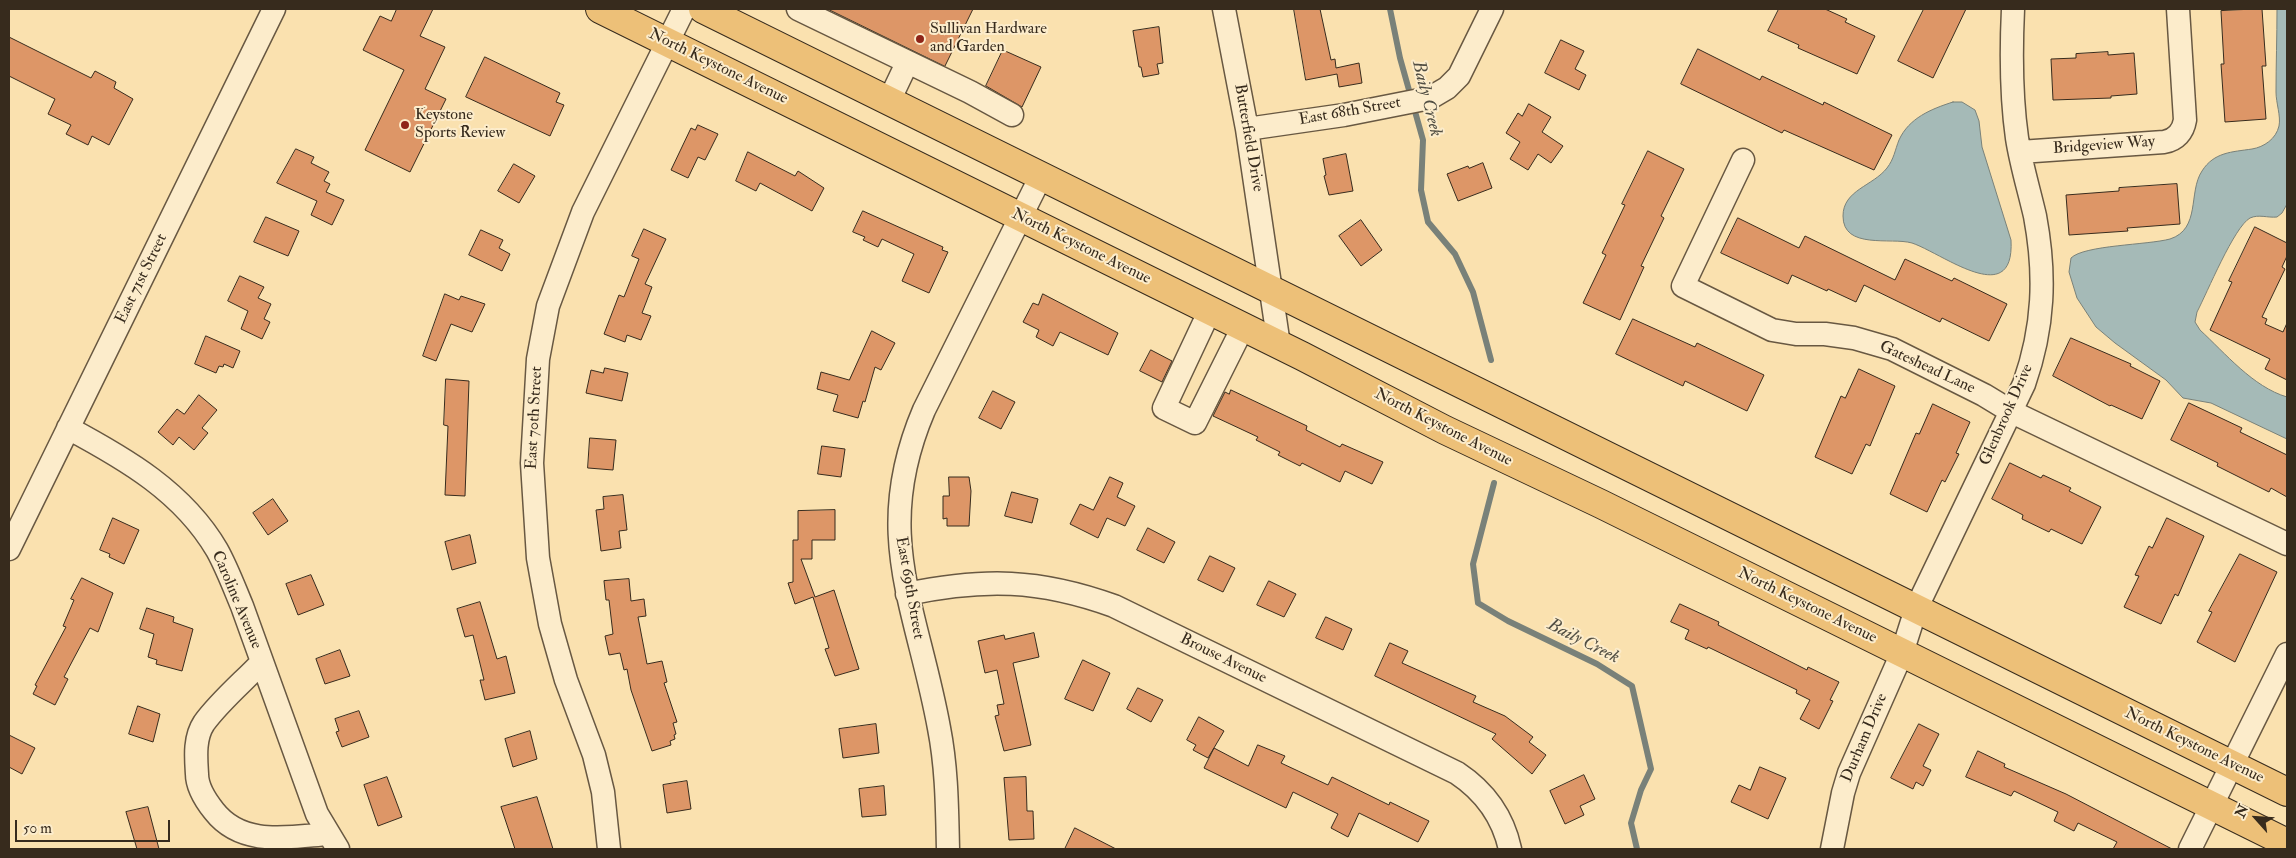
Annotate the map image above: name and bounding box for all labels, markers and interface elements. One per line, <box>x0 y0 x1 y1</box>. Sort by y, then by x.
place label: Sullivan Hardware and Garden <box>930 20 1047 58</box>
street label: North Keystone Avenue <box>645 25 791 109</box>
marker: Sullivan Hardware and Garden <box>914 33 926 45</box>
water label: Baily Creek <box>1406 59 1446 139</box>
street label: Butterfield Drive <box>1229 83 1267 193</box>
street label: East 68th Street <box>1298 94 1402 130</box>
place label: Keystone Sports Review <box>415 106 505 144</box>
marker: Keystone Sports Review <box>399 119 411 131</box>
street label: Bridgeview Way <box>2052 133 2156 159</box>
street label: North Keystone Avenue <box>1008 205 1154 289</box>
street label: East 71st Street <box>112 231 172 327</box>
street label: Gateshead Lane <box>1876 337 1978 399</box>
street label: Glenbrook Drive <box>1976 361 2038 469</box>
street label: East 70th Street <box>523 366 547 470</box>
street label: North Keystone Avenue <box>1371 385 1515 471</box>
street label: East 69th Street <box>891 535 927 641</box>
street label: Caroline Avenue <box>207 548 265 652</box>
street label: North Keystone Avenue <box>1734 564 1880 648</box>
water label: Baily Creek <box>1544 615 1622 669</box>
street label: Brouse Avenue <box>1176 630 1270 688</box>
street label: Durham Drive <box>1838 691 1892 785</box>
street label: North Keystone Avenue <box>2121 704 2267 788</box>
north arrow <box>2231 793 2281 843</box>
text: N <box>2232 802 2252 821</box>
scale bar <box>18 810 172 842</box>
text: 50 m <box>23 819 52 838</box>

